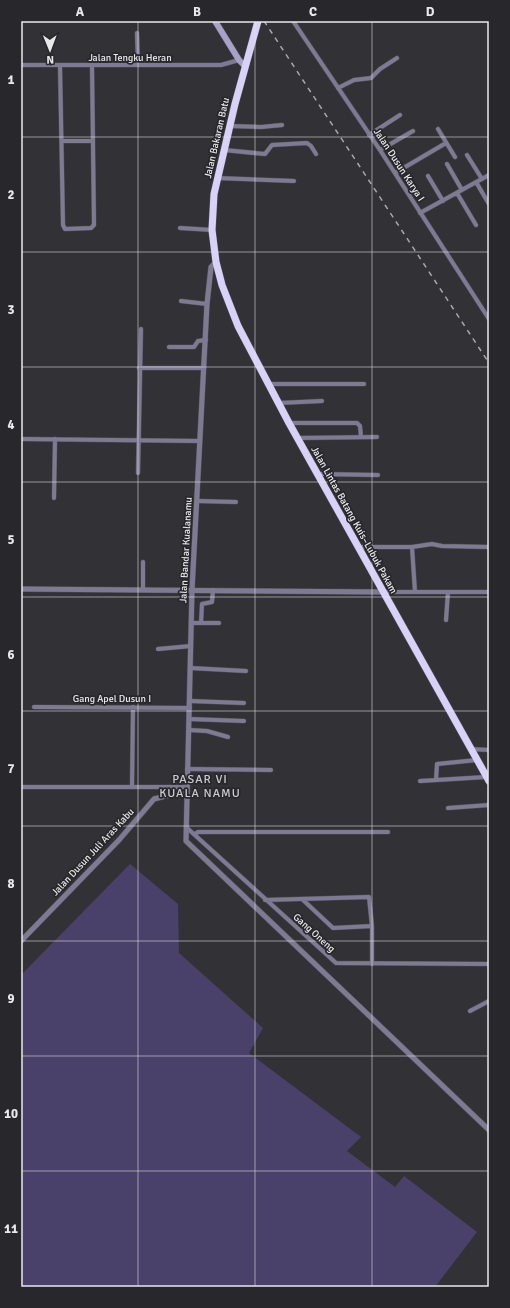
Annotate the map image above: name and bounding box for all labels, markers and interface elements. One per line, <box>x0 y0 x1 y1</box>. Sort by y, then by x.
text: A <box>76 4 85 20</box>
text: B <box>193 4 201 20</box>
text: C <box>309 4 317 20</box>
text: D <box>426 4 435 20</box>
north arrow <box>30 30 70 70</box>
street label: Jalan Tengku Heran <box>88 52 172 64</box>
text: N <box>46 53 54 66</box>
text: 1 <box>7 72 15 88</box>
street label: Jalan Bakaran Batu <box>202 96 232 180</box>
street label: Jalan Dusun Karya I <box>371 126 427 204</box>
text: 2 <box>7 187 15 203</box>
text: 3 <box>7 302 15 318</box>
text: 4 <box>7 417 15 433</box>
street label: Jalan Lintas Batang Kuis–Lubuk Pakam <box>308 444 400 596</box>
street label: Jalan Bandar Kualanamu <box>177 497 195 603</box>
text: 5 <box>7 532 15 548</box>
text: 6 <box>7 647 15 663</box>
street label: Gang Apel Dusun I <box>73 693 151 705</box>
text: 7 <box>7 761 15 777</box>
district label: PASAR VI KUALA NAMU <box>159 772 241 801</box>
street label: Jalan Dusun Juli Aras Kabu <box>49 806 137 898</box>
text: 8 <box>7 876 15 892</box>
street label: Gang Oneng <box>291 911 337 955</box>
text: 9 <box>7 991 15 1007</box>
text: 10 <box>4 1106 18 1122</box>
text: 11 <box>4 1221 18 1237</box>

